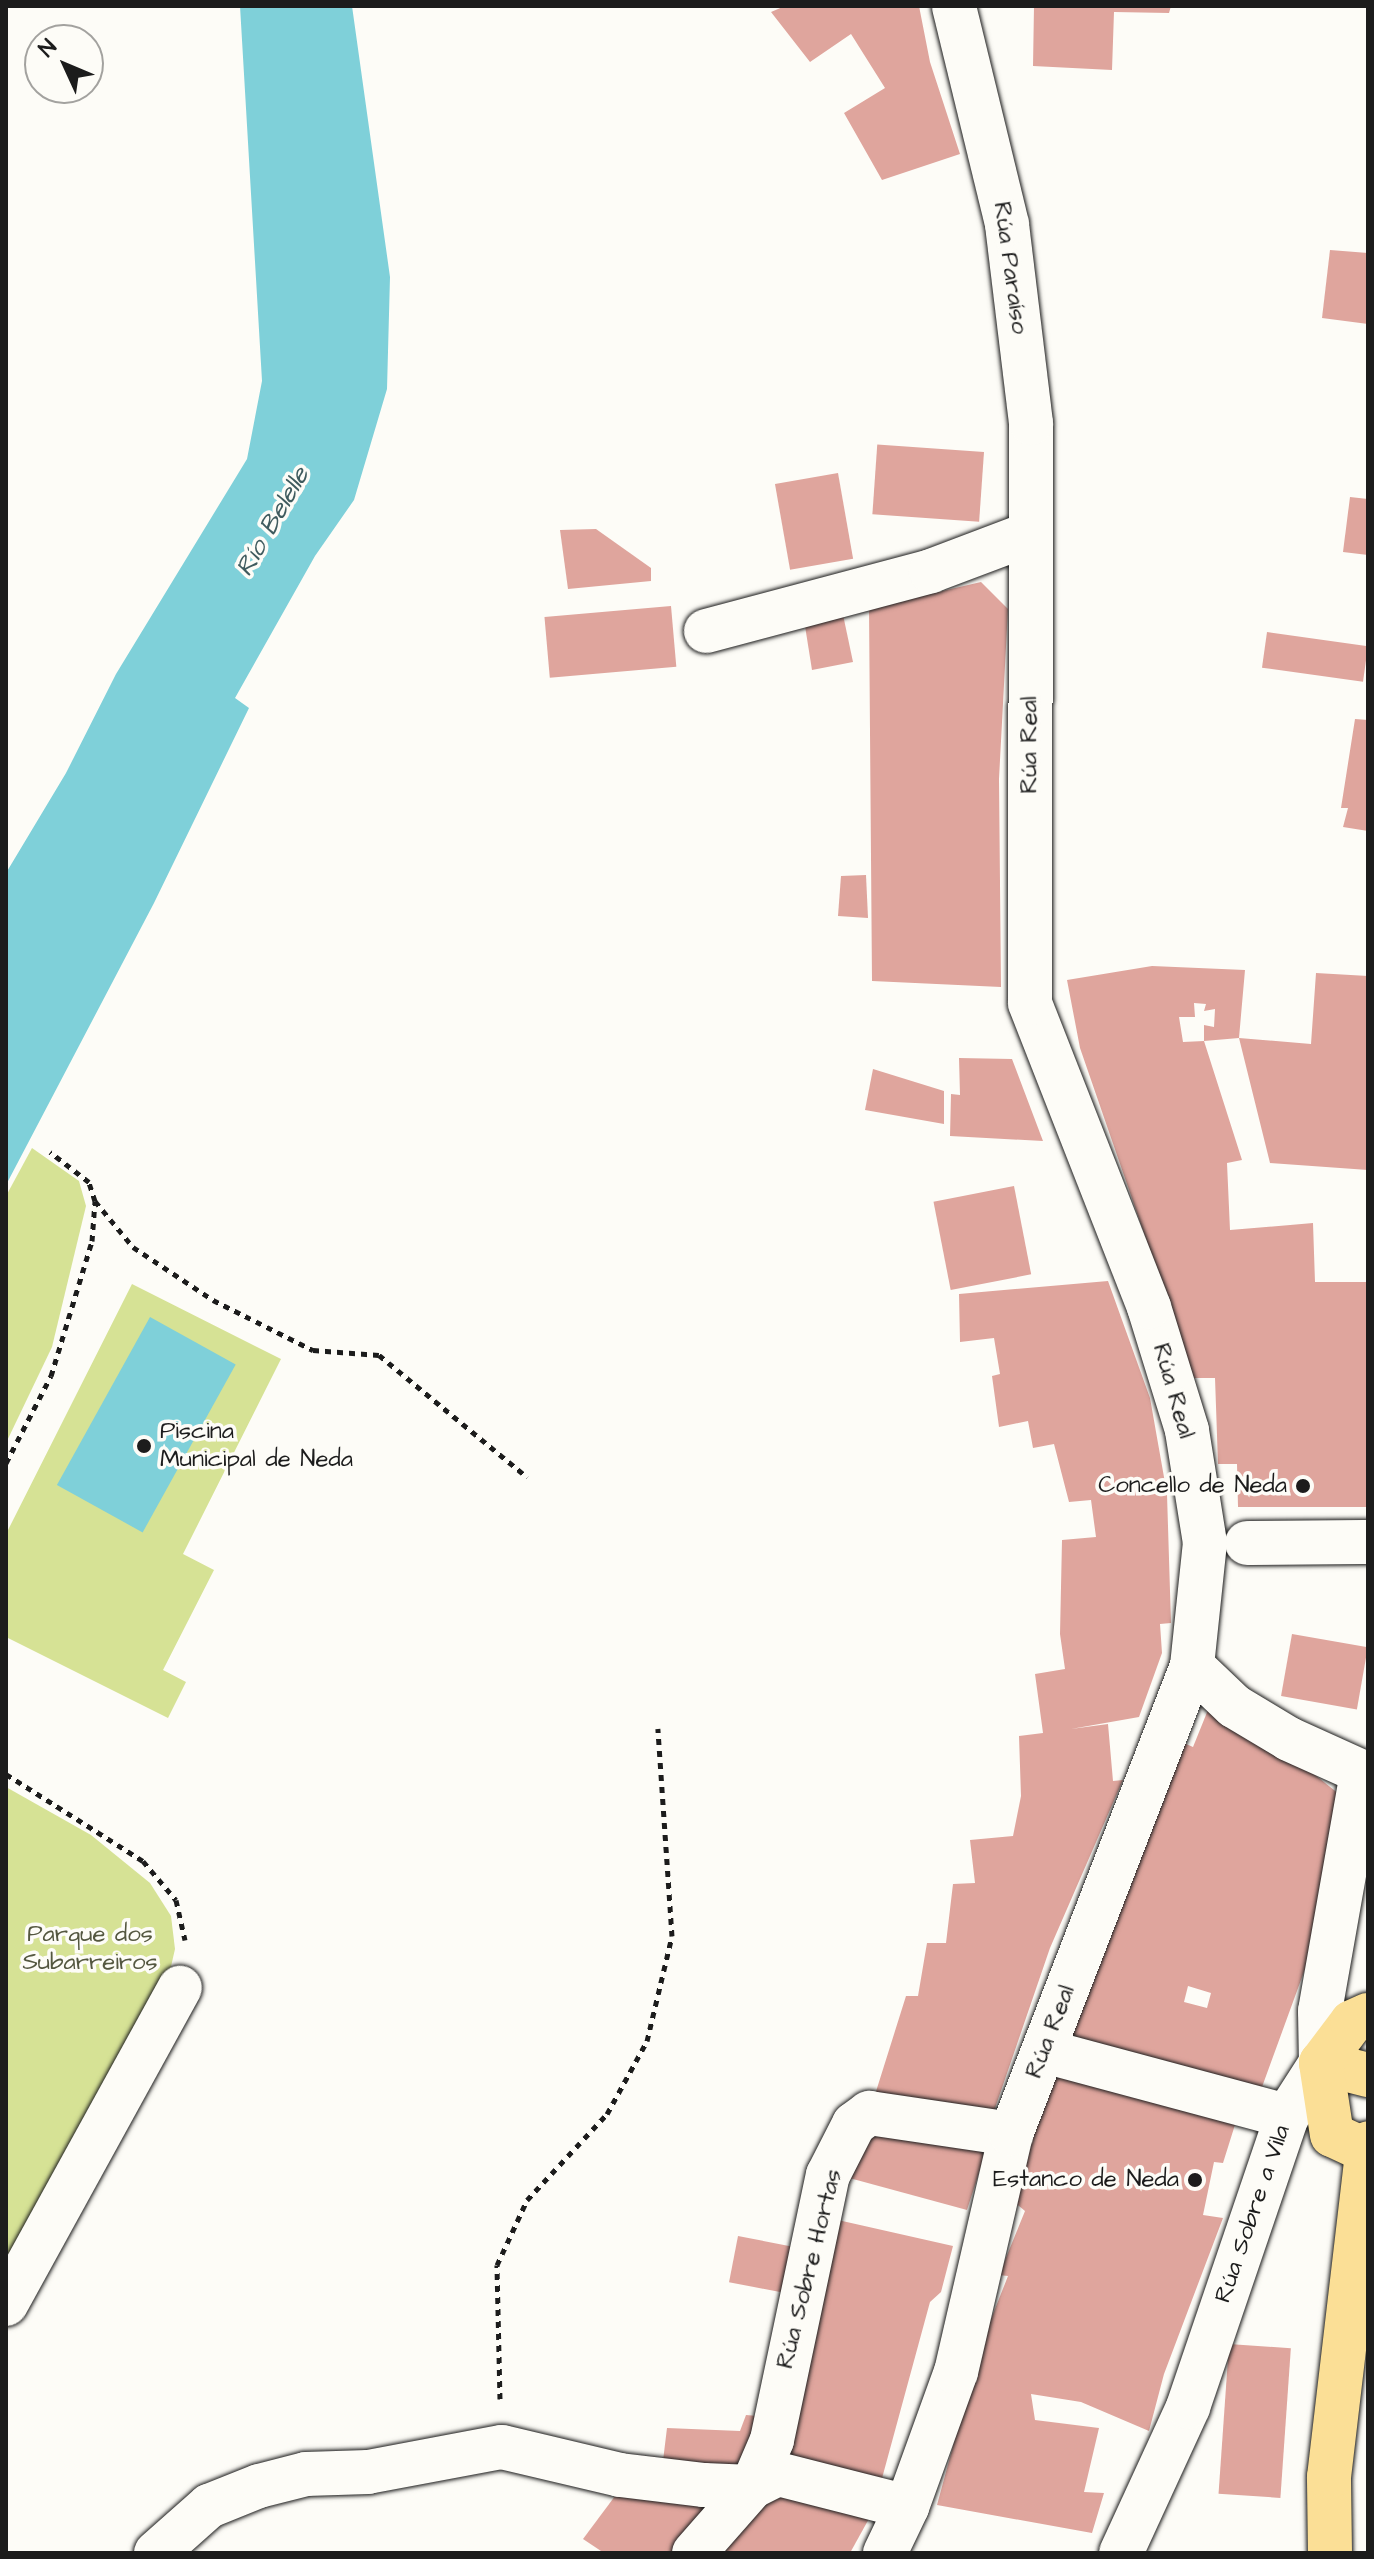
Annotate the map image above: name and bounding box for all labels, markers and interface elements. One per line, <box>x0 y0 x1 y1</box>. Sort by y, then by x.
north arrow <box>24 24 104 104</box>
text: N <box>32 33 64 64</box>
street label: Rúa Paraíso <box>986 200 1034 336</box>
water label: Río Belelle <box>229 462 317 582</box>
street label: Rúa Real <box>1016 696 1044 794</box>
street label: Rúa Real <box>1146 1340 1200 1442</box>
place label: Piscina Municipal de Neda <box>160 1418 353 1474</box>
marker: Piscina Municipal de Neda <box>135 1437 153 1455</box>
place label: Concello de Neda <box>1098 1472 1287 1500</box>
marker: Concello de Neda <box>1294 1477 1312 1495</box>
park label: Parque dos Subarreiros <box>22 1921 158 1977</box>
street label: Rúa Real <box>1020 1981 1082 2083</box>
street label: Rúa Sobre a Vila <box>1209 2121 1297 2307</box>
street label: Rúa Sobre Hortas <box>771 2166 849 2372</box>
place label: Estanco de Neda <box>993 2166 1179 2194</box>
marker: Estanco de Neda <box>1186 2171 1204 2189</box>

